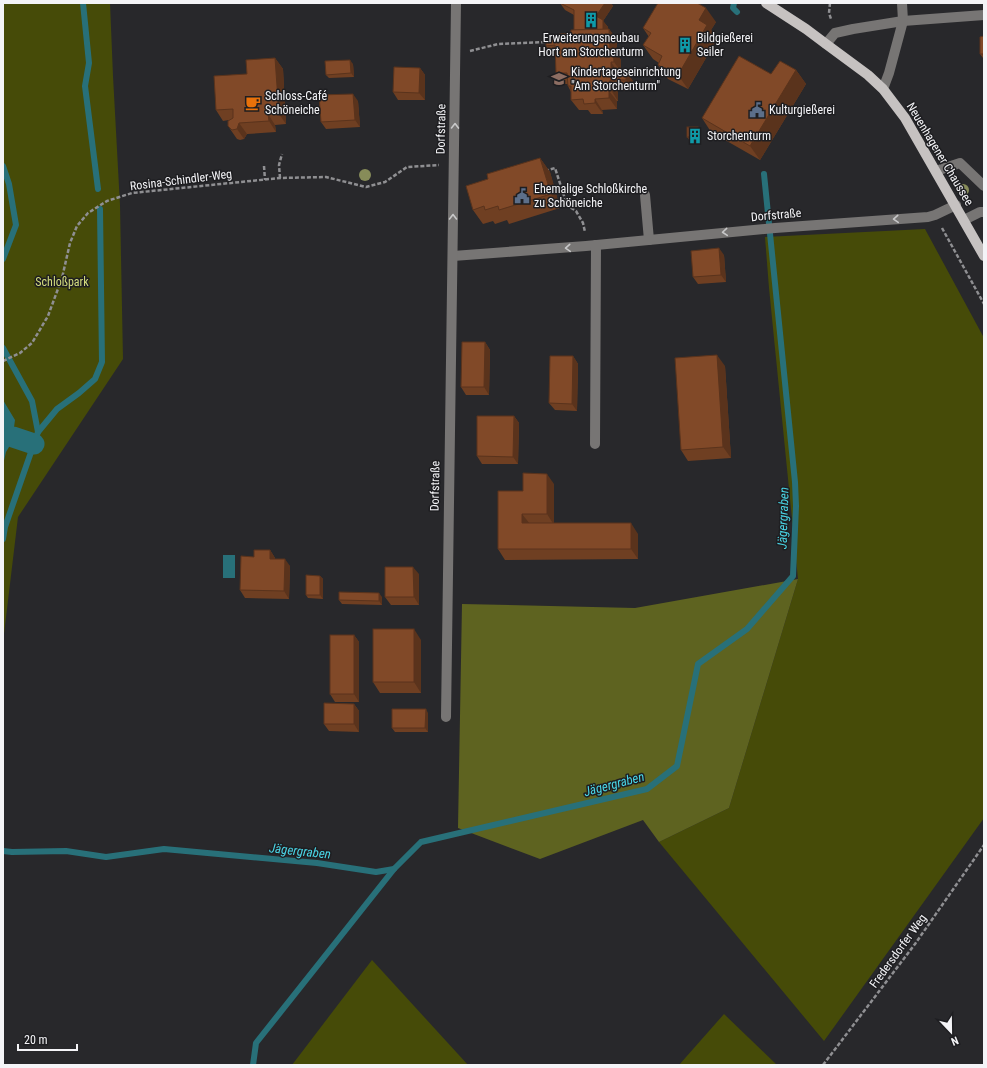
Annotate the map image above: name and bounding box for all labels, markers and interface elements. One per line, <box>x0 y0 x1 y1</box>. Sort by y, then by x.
building icon: Erweiterungsneubau Hort am Storchenturm <box>582 11 600 29</box>
place label: Erweiterungsneubau Hort am Storchenturm <box>538 31 644 59</box>
place label: Bildgießerei Seiler <box>697 31 753 59</box>
building icon: Bildgießerei Seiler <box>676 36 694 54</box>
place label: Kindertageseinrichtung "Am Storchenturm" <box>571 65 681 93</box>
school or university icon: Kindertageseinrichtung "Am Storchenturm" <box>550 70 568 88</box>
place label: Schloss-Café Schöneiche <box>265 89 327 117</box>
cafe icon: Schloss-Café Schöneiche <box>244 94 262 112</box>
street label: Neuenhagener Chaussee <box>904 100 976 208</box>
public building icon: Kulturgießerei <box>748 101 766 119</box>
street label: Dorfstraße <box>434 103 448 154</box>
place label: Kulturgießerei <box>769 103 835 117</box>
one-way arrow <box>450 123 459 129</box>
building icon: Storchenturm <box>686 127 704 145</box>
place label: Storchenturm <box>707 129 771 143</box>
street label: Rosina-Schindler-Weg <box>129 167 233 193</box>
place label: Ehemalige Schloßkirche zu Schöneiche <box>534 182 648 210</box>
public building icon: Ehemalige Schloßkirche zu Schöneiche <box>513 187 531 205</box>
street label: Dorfstraße <box>750 206 802 224</box>
one-way arrow <box>449 214 457 220</box>
one-way arrow <box>893 214 899 223</box>
one-way arrow <box>722 228 728 237</box>
one-way arrow <box>565 243 571 252</box>
park label: Schloßpark <box>35 275 89 289</box>
street label: Dorfstraße <box>428 460 442 511</box>
water label: Jägergraben <box>774 487 792 549</box>
water label: Jägergraben <box>582 769 646 799</box>
water label: Jägergraben <box>268 840 332 862</box>
street label: Fredersdorfer Weg <box>867 911 929 990</box>
north arrow <box>931 1012 971 1052</box>
scale bar <box>18 1026 77 1052</box>
text: 20 m <box>24 1033 48 1047</box>
text: N <box>949 1034 960 1048</box>

